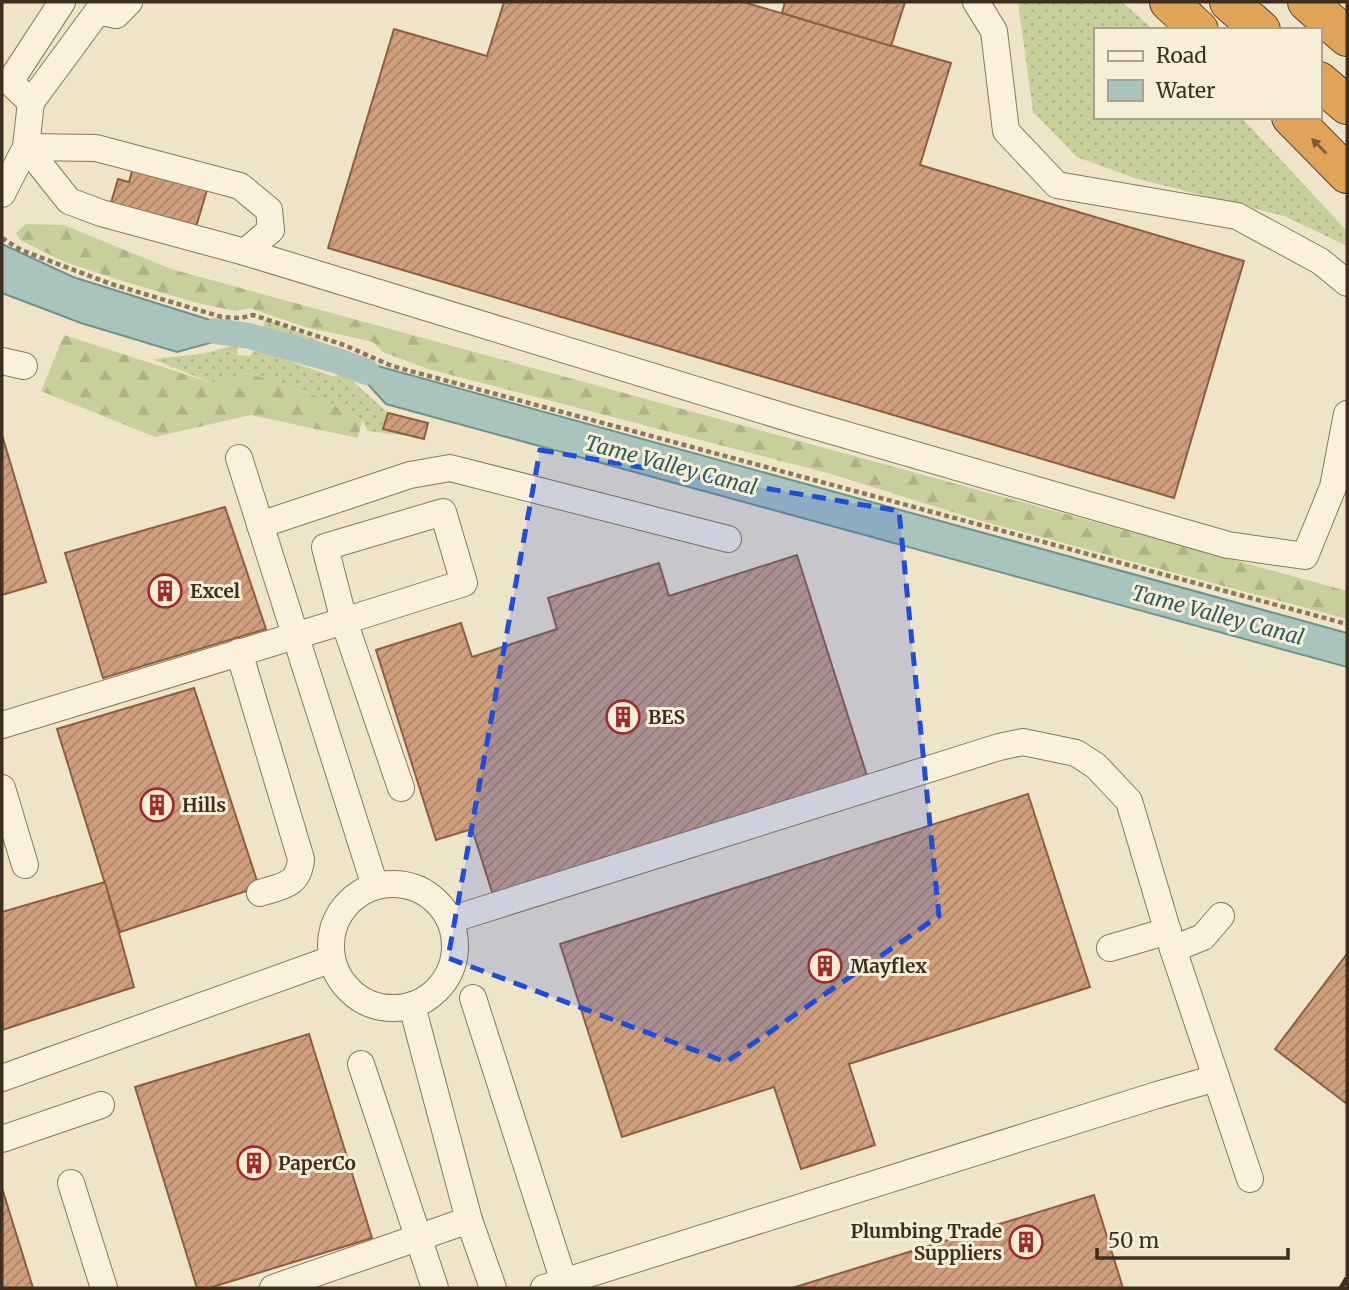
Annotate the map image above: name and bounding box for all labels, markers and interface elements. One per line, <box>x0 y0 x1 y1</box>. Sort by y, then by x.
legend <box>1094 28 1321 119</box>
text: Road <box>1156 42 1207 69</box>
text: Water <box>1155 77 1215 104</box>
one-way arrow <box>1311 138 1327 154</box>
water label: Tame Valley Canal <box>582 429 760 501</box>
building icon: Excel <box>146 572 184 610</box>
place label: Excel <box>190 579 240 603</box>
water label: Tame Valley Canal <box>1129 579 1307 651</box>
building icon: BES <box>604 698 642 736</box>
place label: BES <box>648 705 685 729</box>
building icon: Hills <box>138 786 176 824</box>
place label: Hills <box>182 793 226 817</box>
building icon: Mayflex <box>806 947 844 985</box>
place label: Mayflex <box>850 954 927 978</box>
building icon: PaperCo <box>235 1144 273 1182</box>
place label: PaperCo <box>278 1151 356 1175</box>
scale bar <box>1097 1216 1288 1260</box>
place label: Plumbing Trade Suppliers <box>851 1219 1002 1265</box>
building icon: Plumbing Trade Suppliers <box>1007 1223 1045 1261</box>
text: 50 m <box>1108 1227 1159 1254</box>

